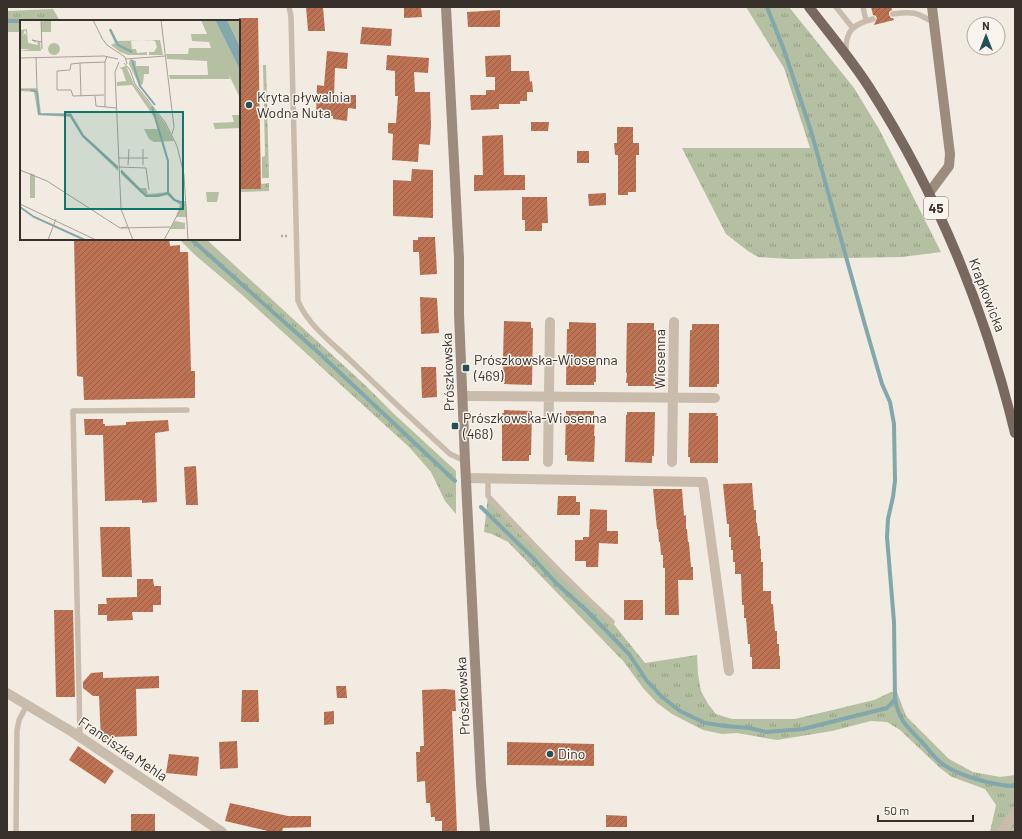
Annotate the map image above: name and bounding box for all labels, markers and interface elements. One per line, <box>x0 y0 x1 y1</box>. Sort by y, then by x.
north arrow <box>966 16 1006 56</box>
text: N <box>982 19 990 32</box>
inset map <box>20 20 240 240</box>
place label: Kryta pływalnia Wodna Nuta <box>257 88 350 121</box>
marker: Kryta pływalnia Wodna Nuta <box>244 100 254 110</box>
road number: 45 <box>924 197 948 219</box>
street label: Krapkowicka <box>966 256 1009 334</box>
street label: Wiosenna <box>651 329 668 389</box>
street label: Prószkowska <box>438 333 457 411</box>
place label: Prószkowska-Wiosenna (469) <box>473 351 618 384</box>
marker: Prószkowska-Wiosenna (469) <box>461 363 471 373</box>
place label: Prószkowska-Wiosenna (468) <box>462 409 607 442</box>
marker: Prószkowska-Wiosenna (468) <box>450 421 460 431</box>
street label: Prószkowska <box>452 656 473 736</box>
street label: Franciszka Mehla <box>76 713 171 785</box>
place label: Dino <box>558 745 585 762</box>
marker: Dino <box>545 749 555 759</box>
scale bar <box>878 797 973 823</box>
text: 50 m <box>884 803 909 817</box>

